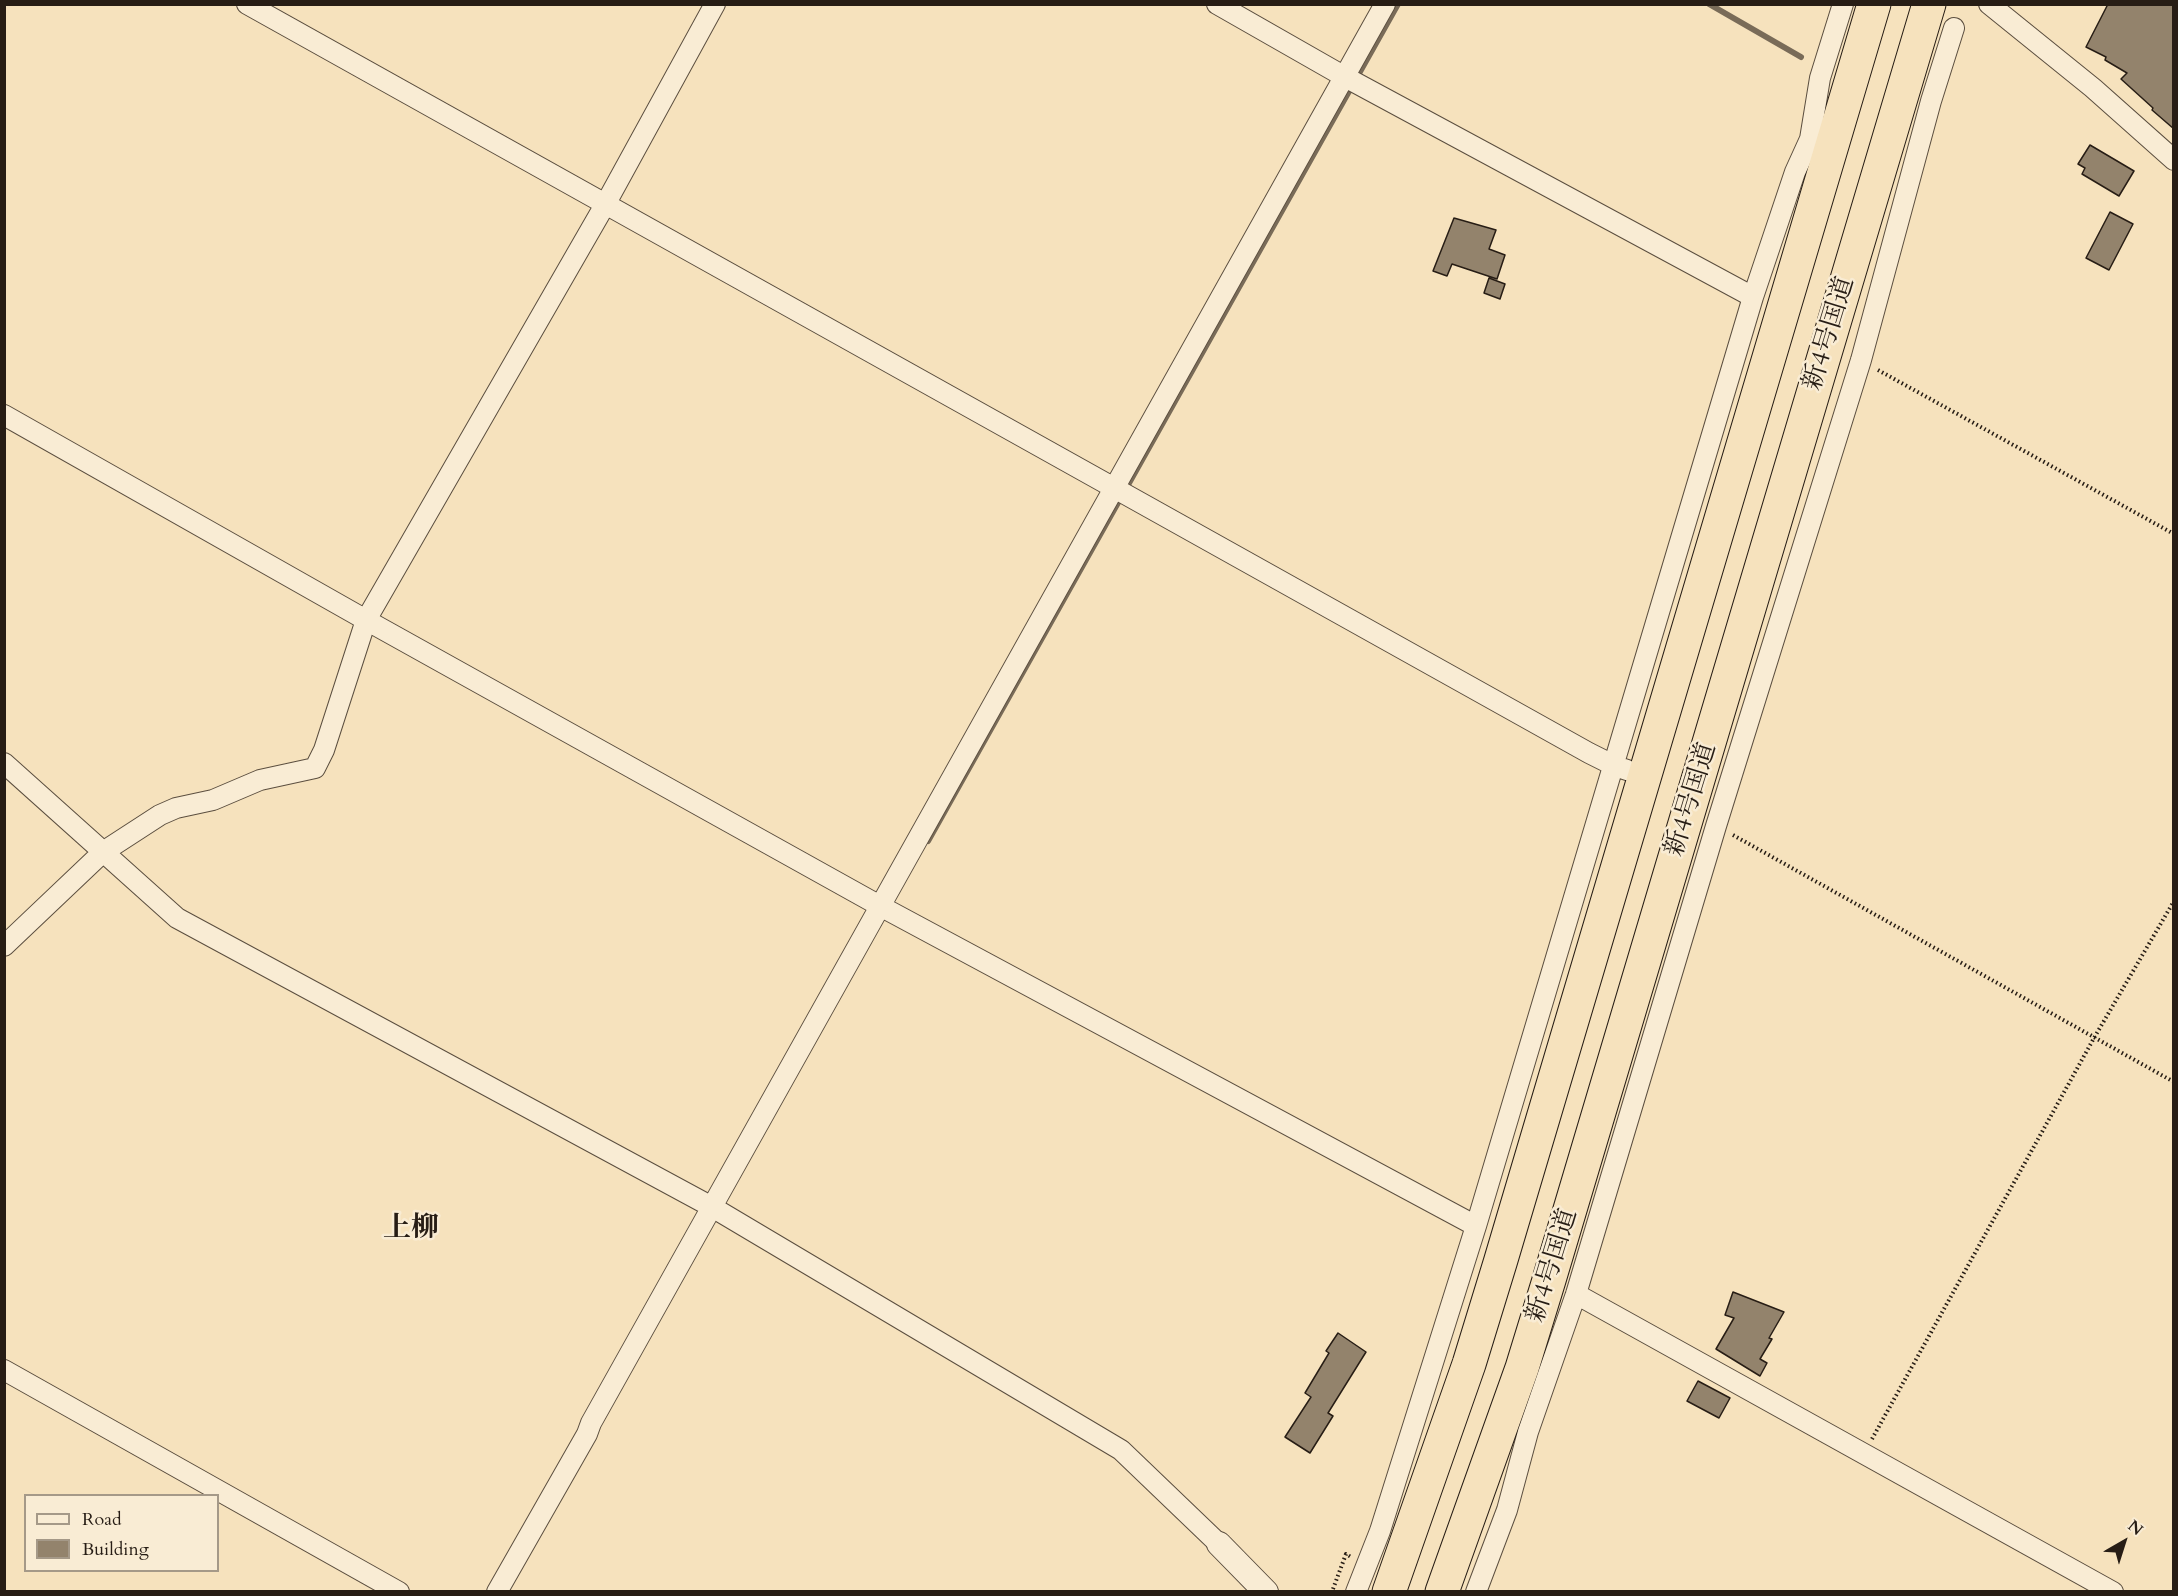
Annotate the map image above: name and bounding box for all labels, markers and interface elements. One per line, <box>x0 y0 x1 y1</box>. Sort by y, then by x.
street label: 新4号国道 <box>1798 273 1862 395</box>
street label: 新4号国道 <box>1660 739 1724 861</box>
street label: 新4号国道 <box>1521 1205 1585 1327</box>
district label: 上柳 <box>383 1213 439 1247</box>
legend <box>24 1494 219 1572</box>
text: Road <box>82 1507 122 1532</box>
north arrow <box>2094 1512 2154 1572</box>
text: N <box>2123 1515 2148 1541</box>
text: Building <box>82 1537 149 1562</box>

